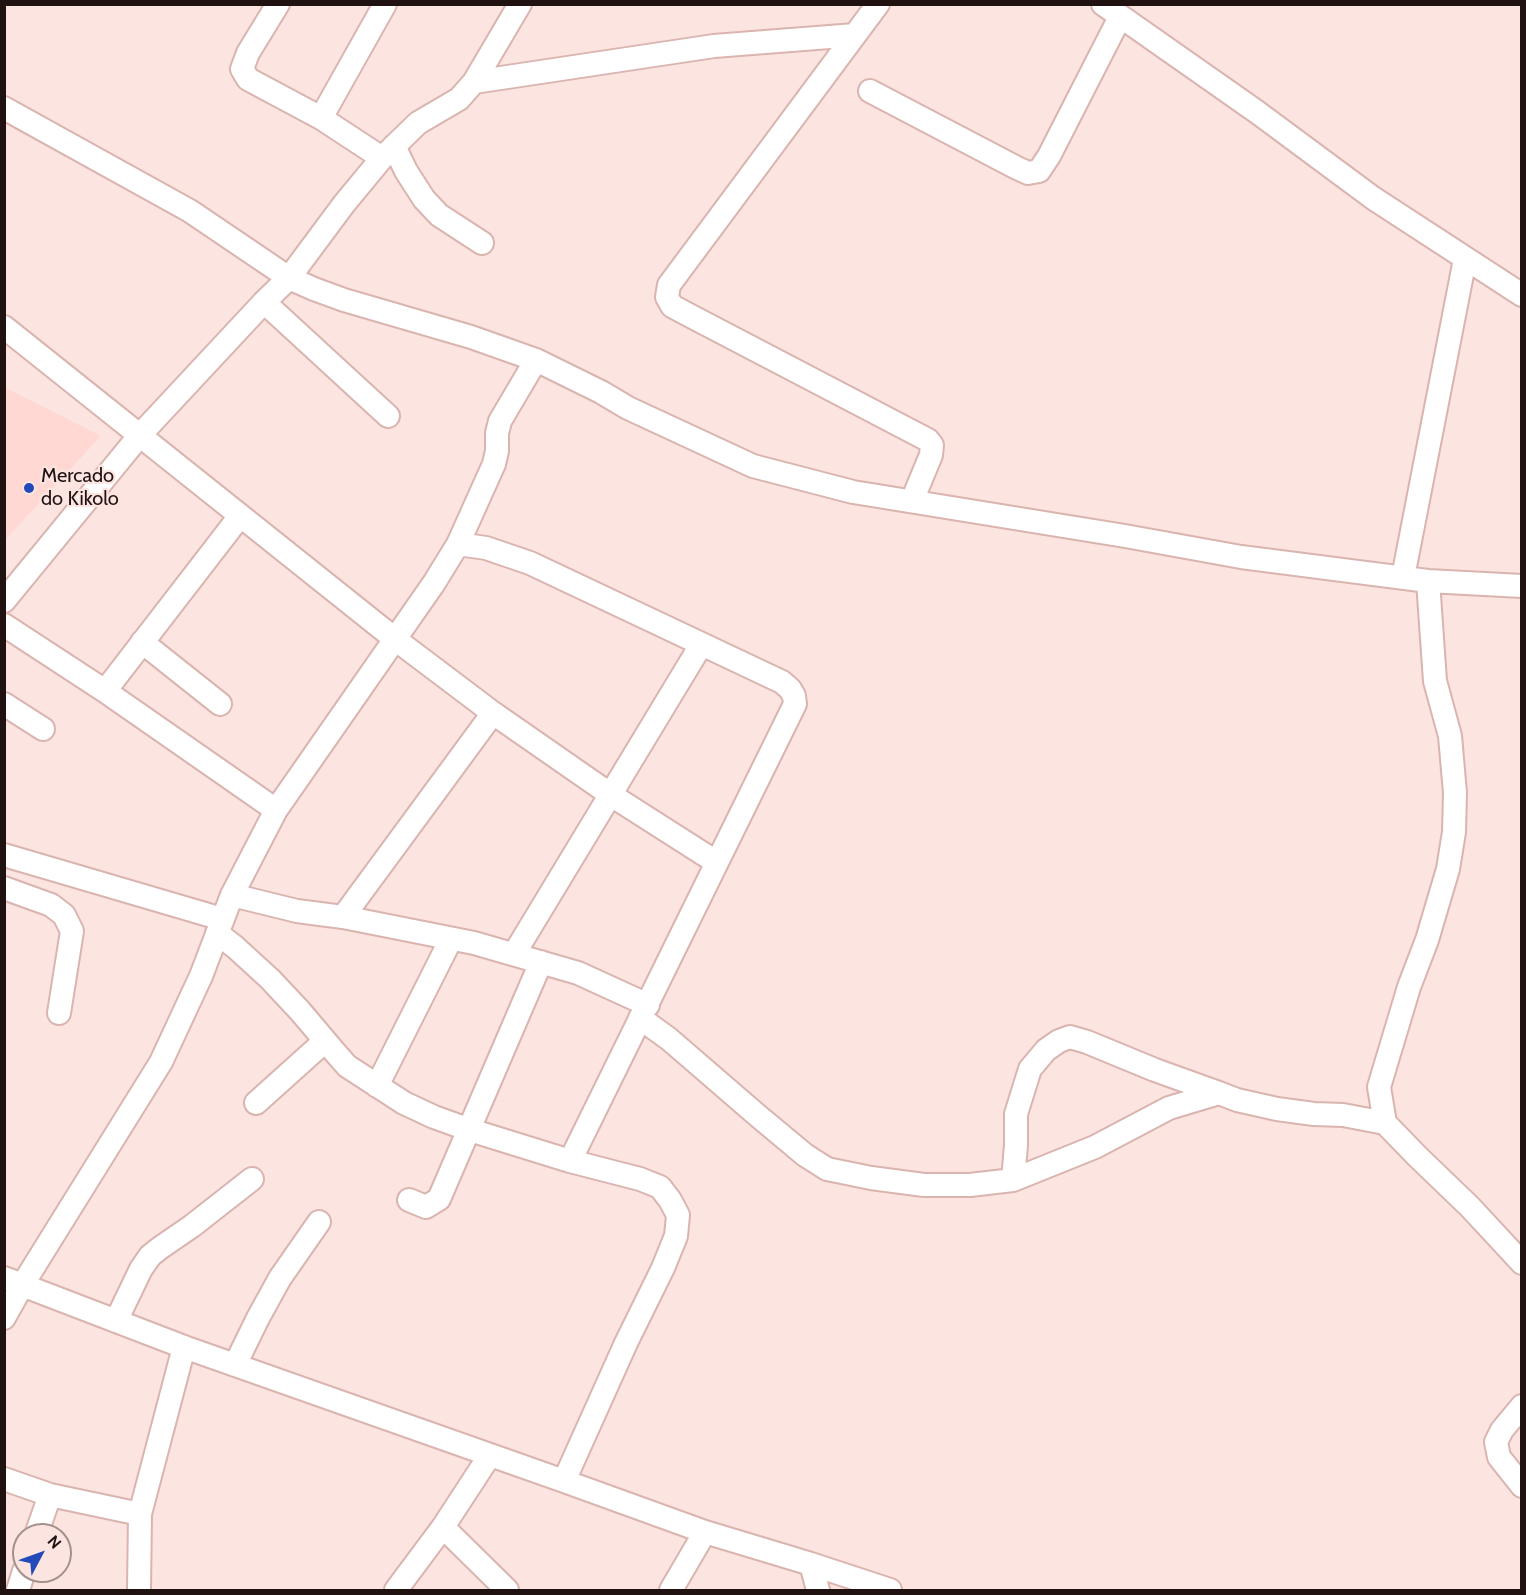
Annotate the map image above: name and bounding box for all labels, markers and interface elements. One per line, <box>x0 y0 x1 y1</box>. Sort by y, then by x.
place label: Mercado do Kikolo <box>41 464 119 511</box>
marker: Mercado do Kikolo <box>22 481 36 495</box>
north arrow <box>12 1523 72 1583</box>
text: N <box>44 1532 65 1553</box>

